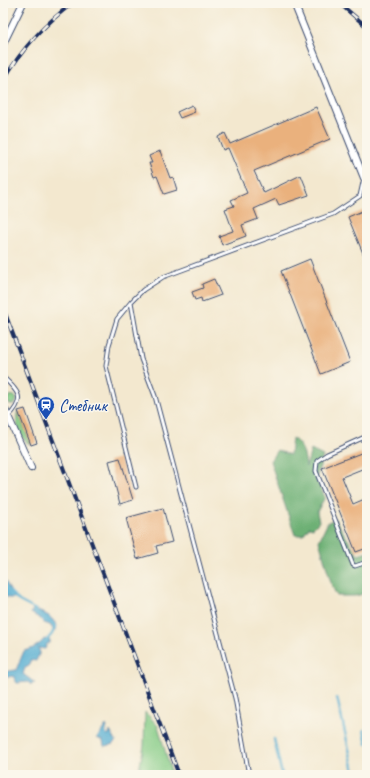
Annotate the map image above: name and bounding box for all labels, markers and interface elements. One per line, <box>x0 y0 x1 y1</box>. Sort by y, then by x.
station icon: Стебник <box>36 395 56 420</box>
place label: Стебник <box>59 395 109 416</box>

